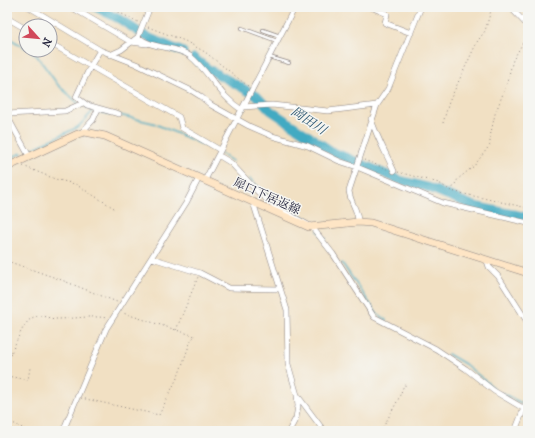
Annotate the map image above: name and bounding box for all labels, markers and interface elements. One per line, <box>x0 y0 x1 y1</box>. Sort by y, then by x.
north arrow <box>18 18 58 58</box>
text: N <box>38 36 54 50</box>
water label: 岡田川 <box>288 104 331 138</box>
street label: 犀口下居返線 <box>231 175 303 217</box>

